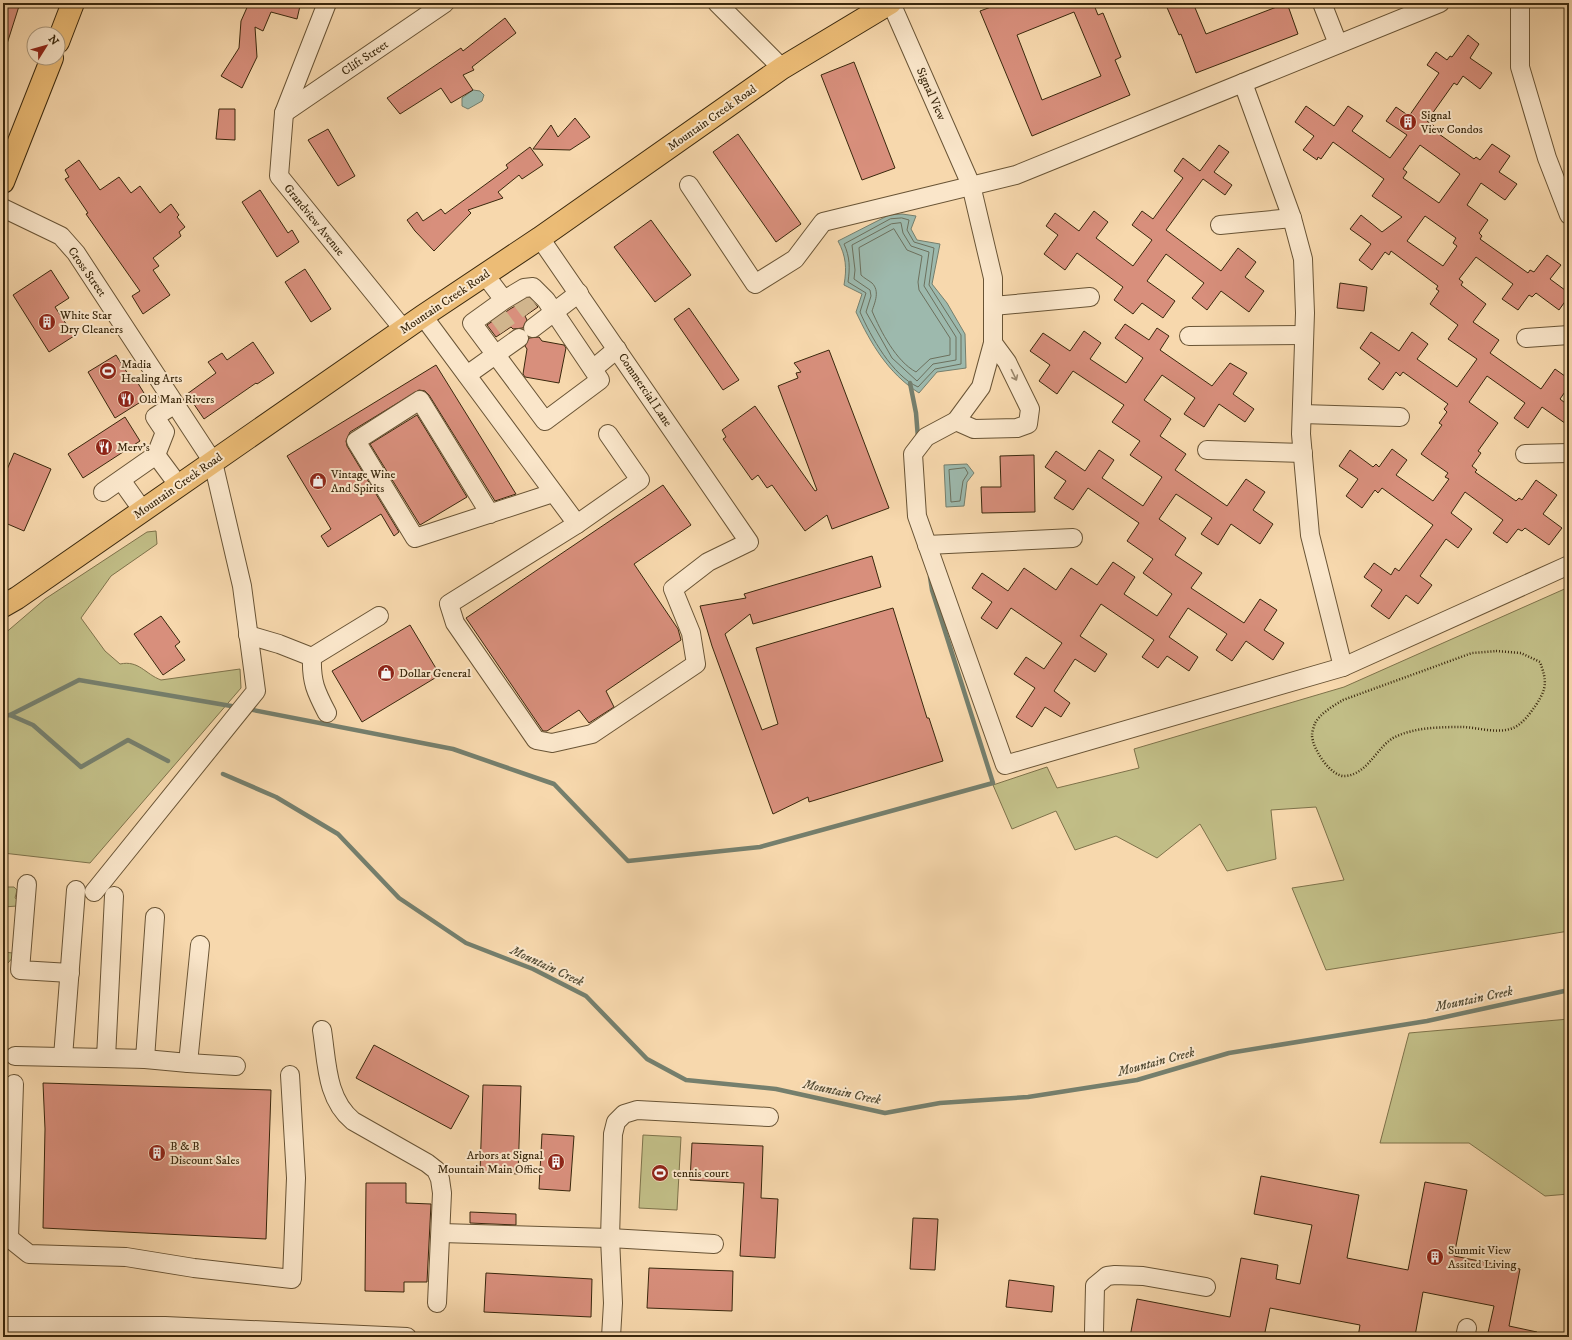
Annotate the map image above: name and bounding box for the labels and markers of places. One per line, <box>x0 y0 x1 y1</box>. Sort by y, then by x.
place label: Signal View Condos <box>1420 108 1483 137</box>
building icon: Signal View Condos <box>1398 112 1418 132</box>
place label: White Star Dry Cleaners <box>59 308 123 337</box>
building icon: White Star Dry Cleaners <box>37 312 57 332</box>
place label: Madia Healing Arts <box>121 357 182 386</box>
sports icon: Madia Healing Arts <box>98 361 118 381</box>
restaurant icon: Old Man Rivers <box>116 389 136 409</box>
place label: Old Man Rivers <box>139 392 214 407</box>
restaurant icon: Merv's <box>94 437 114 457</box>
place label: Merv's <box>117 440 150 455</box>
place label: Vintage Wine And Spirits <box>330 467 395 496</box>
shop icon: Vintage Wine And Spirits <box>308 471 328 491</box>
shop icon: Dollar General <box>376 663 396 683</box>
place label: Dollar General <box>399 666 471 681</box>
place label: B & B Discount Sales <box>170 1139 239 1168</box>
building icon: B & B Discount Sales <box>147 1143 167 1163</box>
place label: Arbors at Signal Mountain Main Office <box>438 1148 543 1177</box>
building icon: Arbors at Signal Mountain Main Office <box>546 1152 566 1172</box>
sports icon: tennis court <box>650 1163 670 1183</box>
place label: tennis court <box>673 1166 729 1181</box>
place label: Summit View Assited Living <box>1448 1243 1516 1272</box>
building icon: Summit View Assited Living <box>1425 1247 1445 1267</box>

